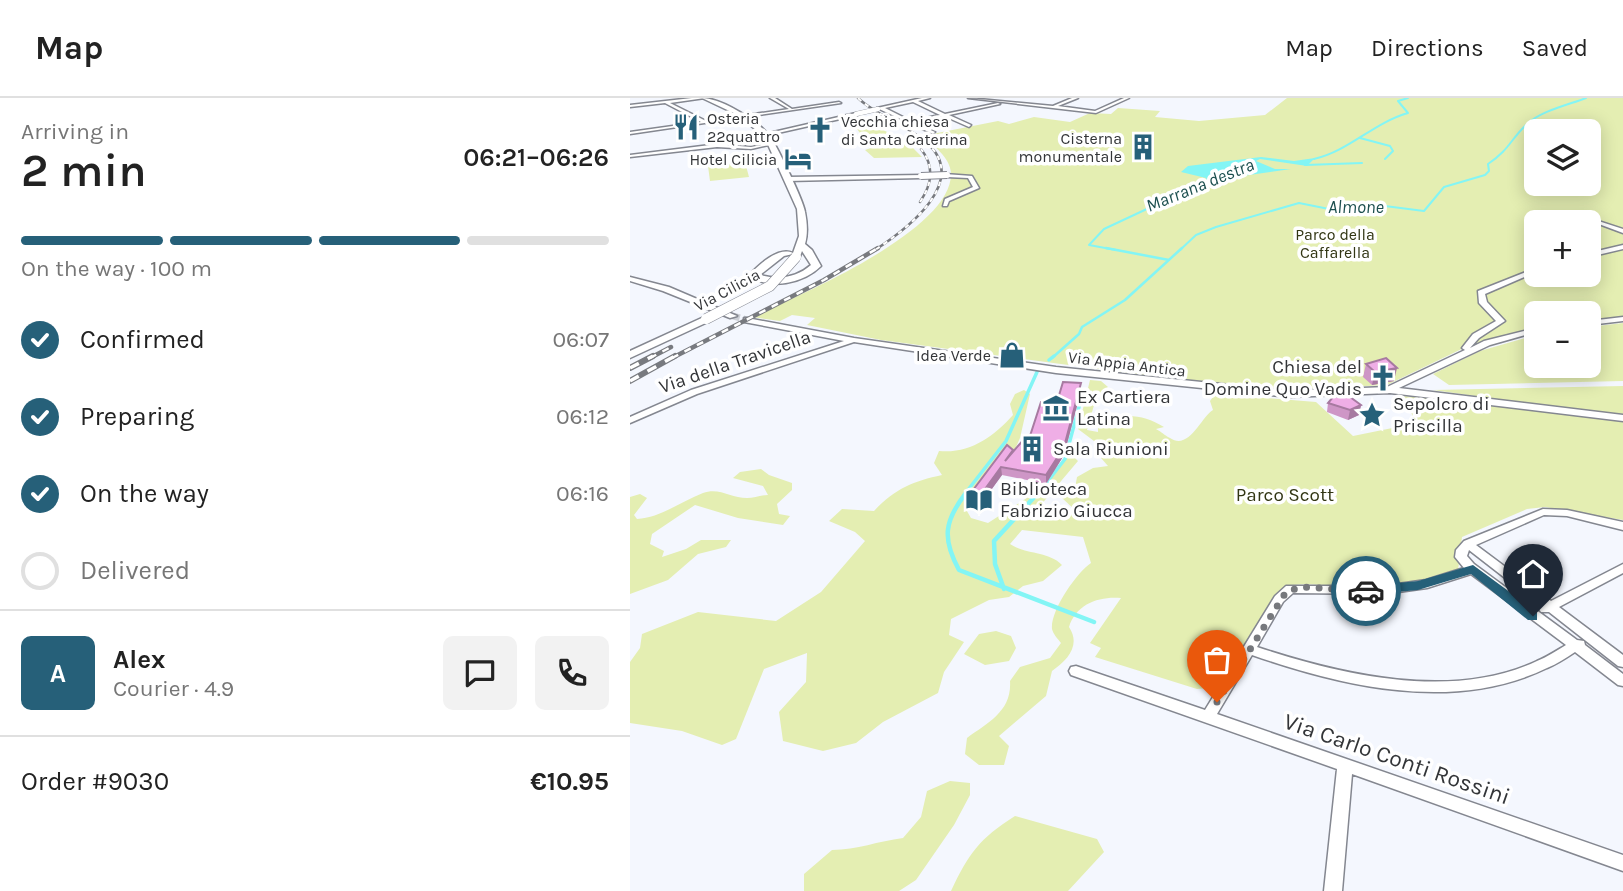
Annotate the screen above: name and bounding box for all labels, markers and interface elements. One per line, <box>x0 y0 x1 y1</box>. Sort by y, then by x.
text: Map <box>35 29 103 67</box>
text: Map <box>1285 34 1333 62</box>
text: Directions <box>1371 34 1484 62</box>
text: Saved <box>1522 34 1588 62</box>
place label: Osteria 22quattro <box>707 109 780 146</box>
restaurant icon: Osteria 22quattro <box>671 112 701 142</box>
place label: Vecchia chiesa di Santa Caterina <box>841 112 968 149</box>
church icon: Vecchia chiesa di Santa Caterina <box>805 115 835 145</box>
text: Arriving in <box>21 118 129 145</box>
map controls <box>1524 119 1601 378</box>
button: layers <box>1524 119 1601 196</box>
place label: Cisterna monumentale <box>1019 129 1122 166</box>
building icon: Cisterna monumentale <box>1128 132 1158 162</box>
text: 06:21–06:26 <box>463 142 609 173</box>
text: 2 min <box>21 144 147 198</box>
hotel icon: Hotel Cilicia <box>783 144 813 174</box>
place label: Hotel Cilicia <box>689 150 777 169</box>
water label: Marrana destra <box>1143 153 1257 217</box>
water label: Almone <box>1328 196 1384 218</box>
button: + <box>1524 210 1601 287</box>
park label: Parco della Caffarella <box>1295 225 1375 262</box>
text: On the way · 100 m <box>21 255 212 282</box>
street label: Via Cilicia <box>691 265 763 315</box>
button: − <box>1524 301 1601 378</box>
icon: check <box>21 321 59 359</box>
text: Confirmed <box>80 324 205 355</box>
text: 06:07 <box>552 326 609 353</box>
street label: Via della Travicella <box>656 326 814 398</box>
shop icon: Idea Verde <box>997 340 1027 370</box>
place label: Idea Verde <box>916 346 991 365</box>
street label: Via Appia Antica <box>1067 347 1187 381</box>
place label: Chiesa del Domine Quo Vadis <box>1204 356 1362 400</box>
church icon: Chiesa del Domine Quo Vadis <box>1368 363 1398 393</box>
place label: Ex Cartiera Latina <box>1077 386 1171 430</box>
museum icon: Ex Cartiera Latina <box>1041 393 1071 423</box>
place label: Sepolcro di Priscilla <box>1393 393 1490 437</box>
icon: check <box>21 398 59 436</box>
place icon: Sepolcro di Priscilla <box>1357 400 1387 430</box>
text: Preparing <box>80 401 194 432</box>
text: 06:12 <box>556 403 609 430</box>
building icon: Sala Riunioni <box>1017 434 1047 464</box>
place label: Sala Riunioni <box>1053 438 1169 460</box>
icon: check <box>21 475 59 513</box>
text: On the way <box>80 478 209 509</box>
place label: Biblioteca Fabrizio Giucca <box>1000 478 1133 522</box>
text: 06:16 <box>556 480 609 507</box>
park label: Parco Scott <box>1236 484 1334 506</box>
library icon: Biblioteca Fabrizio Giucca <box>964 485 994 515</box>
pin <box>1503 544 1563 616</box>
text: Delivered <box>80 555 190 586</box>
icon: home <box>1514 555 1552 593</box>
courier <box>1331 556 1401 626</box>
icon: car <box>1347 572 1385 610</box>
pin <box>1187 630 1247 702</box>
button: chat <box>443 636 517 710</box>
button: phone <box>535 636 609 710</box>
icon: bag <box>1198 641 1236 679</box>
text: Alex <box>113 644 165 675</box>
text: A <box>50 658 66 689</box>
text: Courier · 4.9 <box>113 675 234 702</box>
street label: Via Carlo Conti Rossini <box>1280 708 1514 810</box>
text: Order #9030 <box>21 766 169 797</box>
text: €10.95 <box>530 766 609 797</box>

